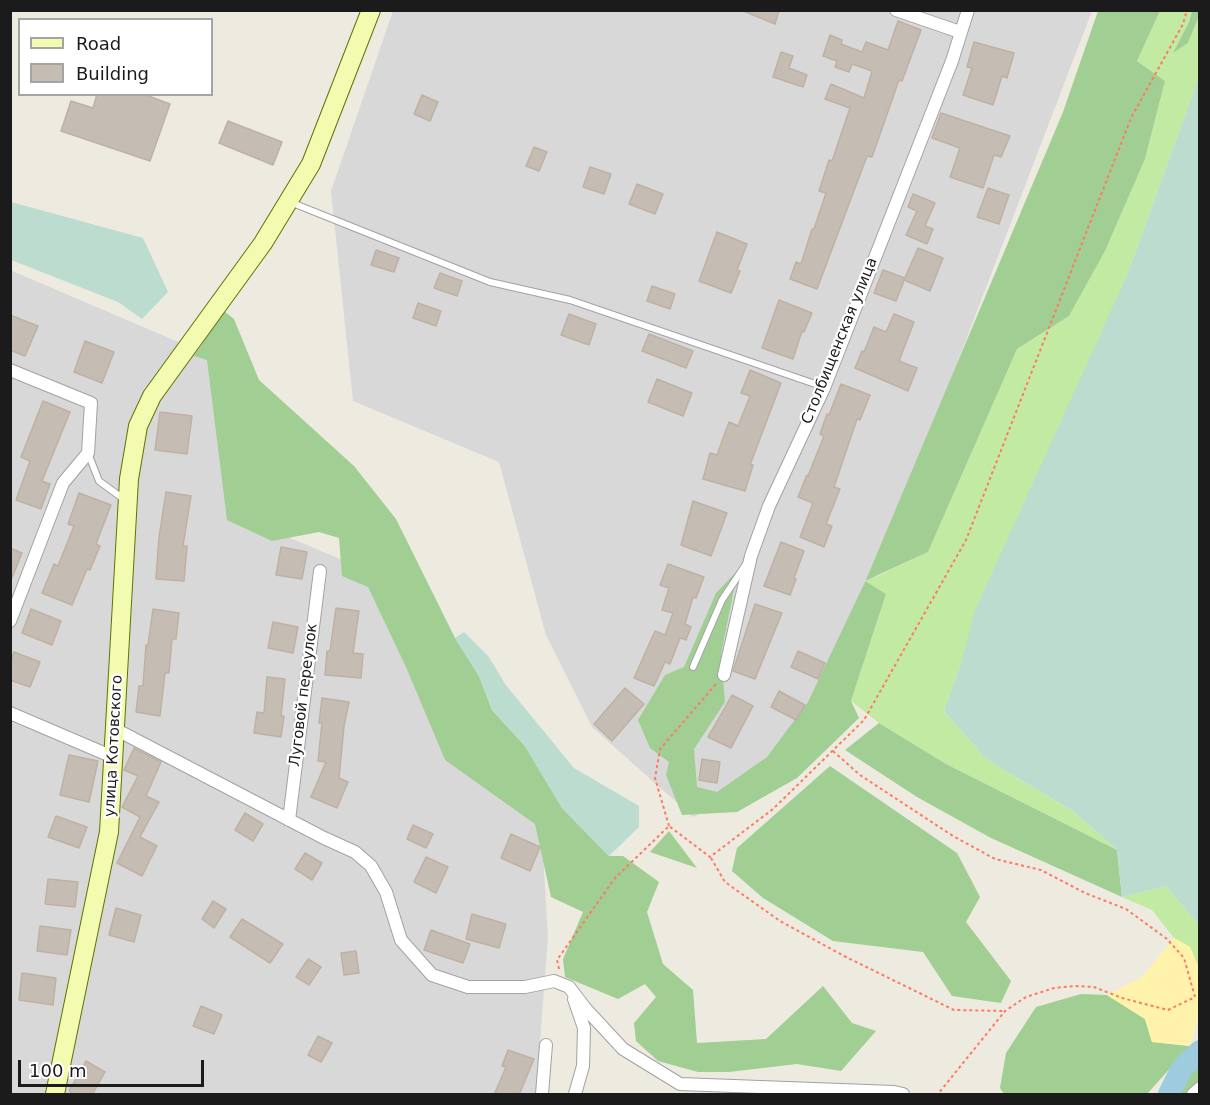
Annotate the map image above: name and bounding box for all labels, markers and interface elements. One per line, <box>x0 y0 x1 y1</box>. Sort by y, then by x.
legend <box>18 18 213 96</box>
text: Road <box>76 33 121 54</box>
text: Building <box>76 63 149 84</box>
street label: Столбищенская улица <box>798 255 882 427</box>
street label: Луговой переулок <box>286 622 322 768</box>
street label: улица Котовского <box>101 674 127 818</box>
scale bar <box>21 1048 207 1086</box>
text: 100 m <box>29 1060 87 1081</box>

